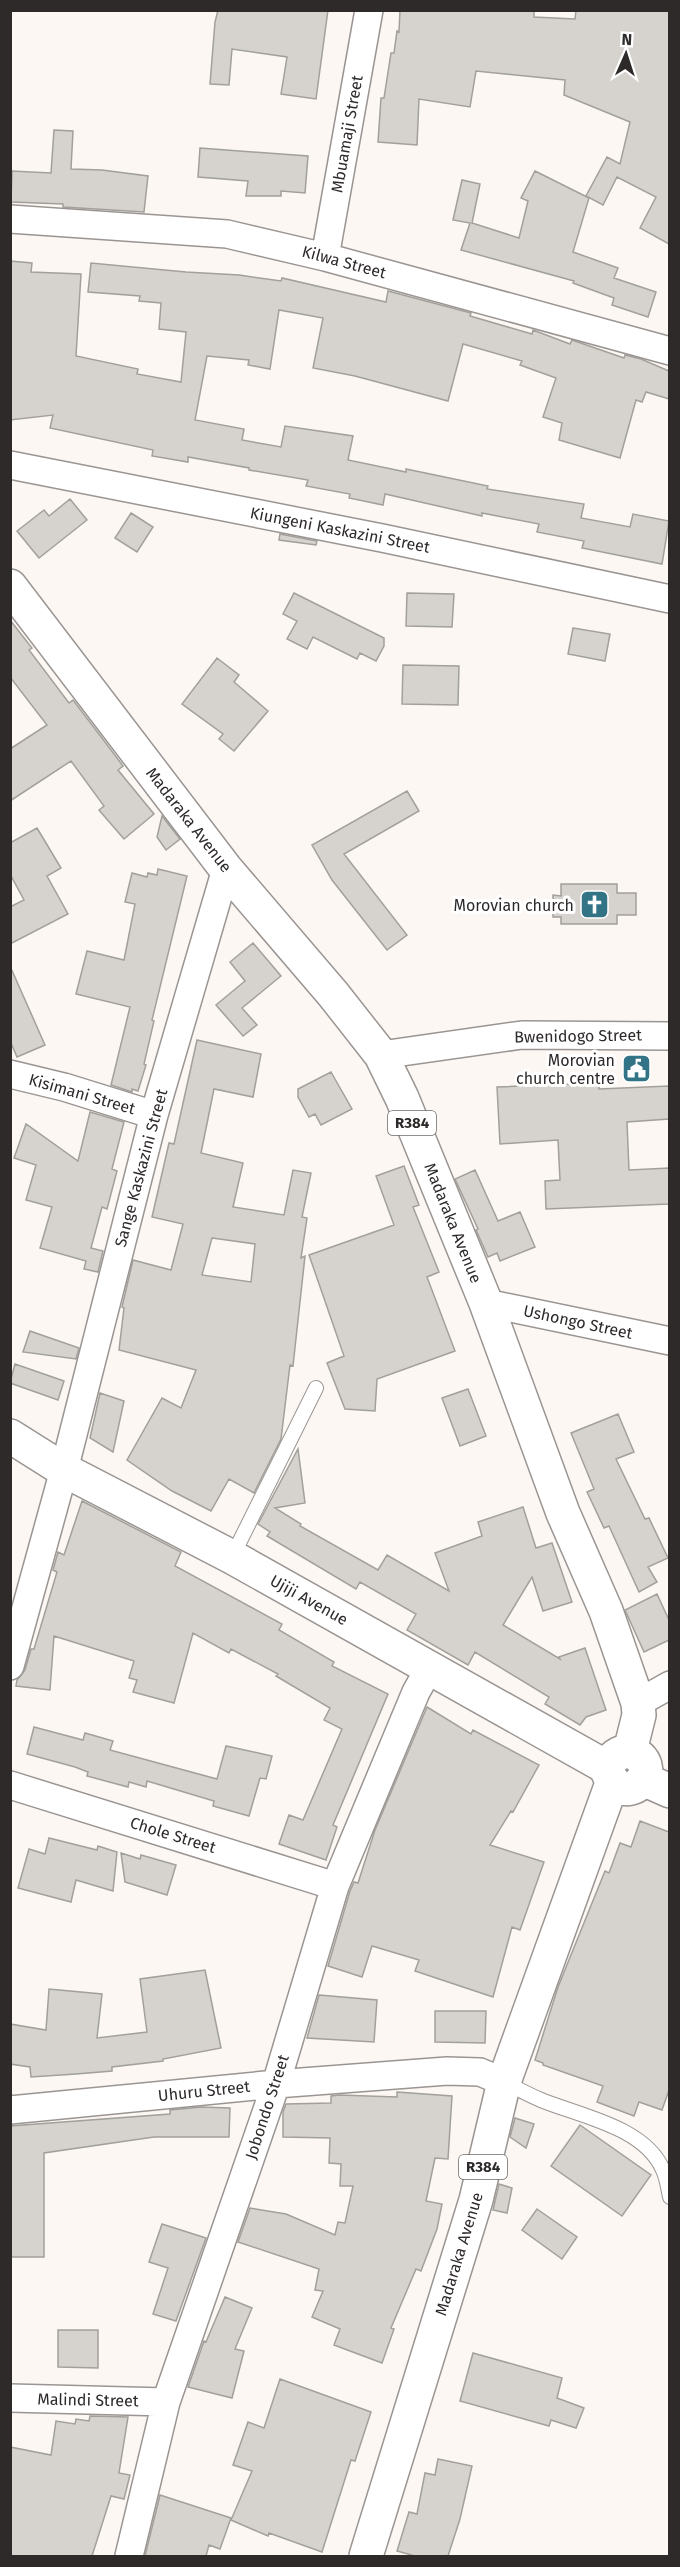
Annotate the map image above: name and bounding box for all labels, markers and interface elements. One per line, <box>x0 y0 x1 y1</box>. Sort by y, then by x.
north arrow <box>596 24 656 84</box>
text: N <box>621 30 633 49</box>
street label: Mbuamaji Street <box>327 74 367 194</box>
street label: Kilwa Street <box>300 242 388 282</box>
street label: Kiungeni Kaskazini Street <box>249 503 432 557</box>
street label: Madaraka Avenue <box>142 764 236 876</box>
church icon: Morovian church <box>579 889 611 921</box>
place label: Morovian church <box>453 896 574 915</box>
street label: Bwenidogo Street <box>514 1025 642 1047</box>
place label: Morovian church centre <box>516 1051 615 1088</box>
public building icon: Morovian church centre <box>620 1053 652 1085</box>
street label: Kisimani Street <box>27 1070 138 1118</box>
street label: Sange Kaskazini Street <box>111 1087 171 1249</box>
road number: R384 <box>388 1111 436 1135</box>
street label: Madaraka Avenue <box>420 1160 486 1286</box>
street label: Ushongo Street <box>522 1301 635 1343</box>
street label: Ujiji Avenue <box>267 1571 351 1629</box>
street label: Chole Street <box>128 1813 218 1857</box>
street label: Jobondo Street <box>241 2052 293 2162</box>
street label: Uhuru Street <box>157 2077 251 2105</box>
road number: R384 <box>459 2155 507 2179</box>
street label: Madaraka Avenue <box>431 2190 487 2318</box>
street label: Malindi Street <box>37 2390 139 2410</box>

